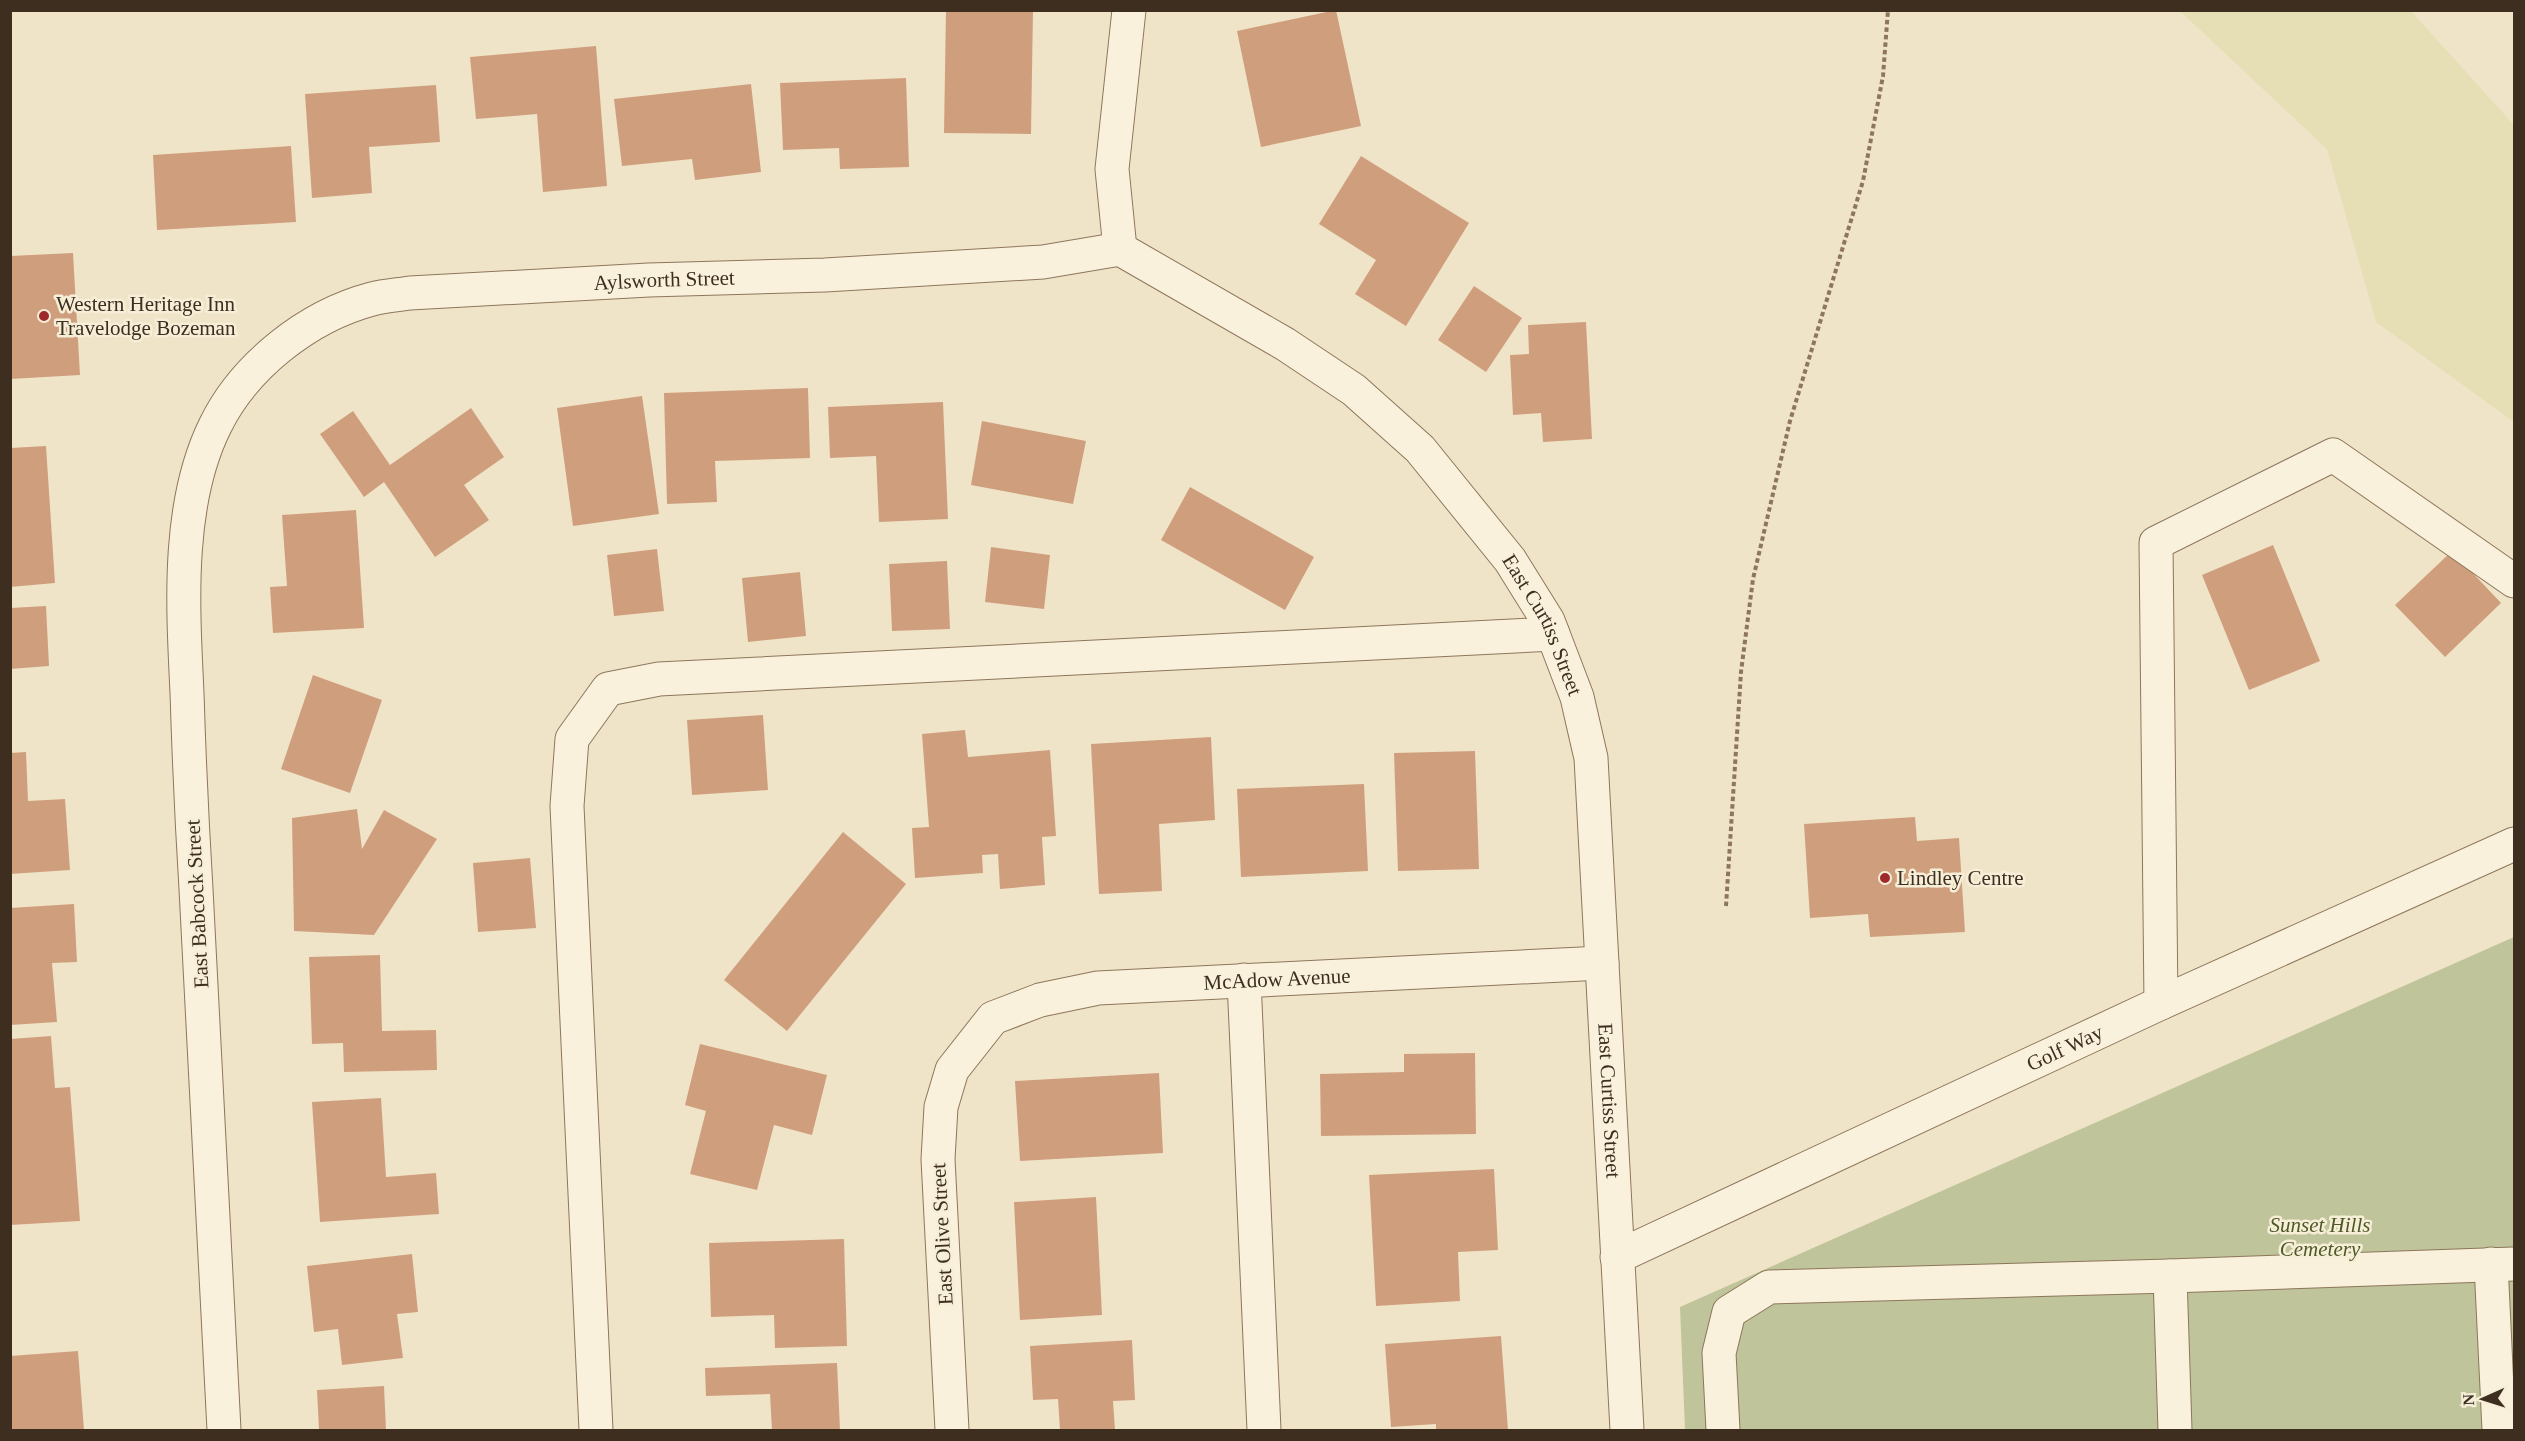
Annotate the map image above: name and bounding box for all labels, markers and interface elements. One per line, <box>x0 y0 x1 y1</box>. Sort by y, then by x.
street label: Aylsworth Street <box>593 266 735 295</box>
place label: Western Heritage Inn Travelodge Bozeman <box>56 292 236 340</box>
marker: Western Heritage Inn Travelodge Bozeman <box>37 309 51 323</box>
street label: East Curtiss Street <box>1497 550 1587 699</box>
street label: East Babcock Street <box>181 819 213 989</box>
place label: Lindley Centre <box>1897 866 2024 890</box>
marker: Lindley Centre <box>1878 871 1892 885</box>
street label: McAdow Avenue <box>1203 963 1351 995</box>
street label: Golf Way <box>2023 1020 2107 1076</box>
street label: East Curtiss Street <box>1593 1022 1626 1179</box>
street label: East Olive Street <box>926 1162 958 1306</box>
park label: Sunset Hills Cemetery <box>2270 1213 2370 1261</box>
north arrow <box>2453 1369 2513 1429</box>
text: N <box>2460 1393 2477 1406</box>

